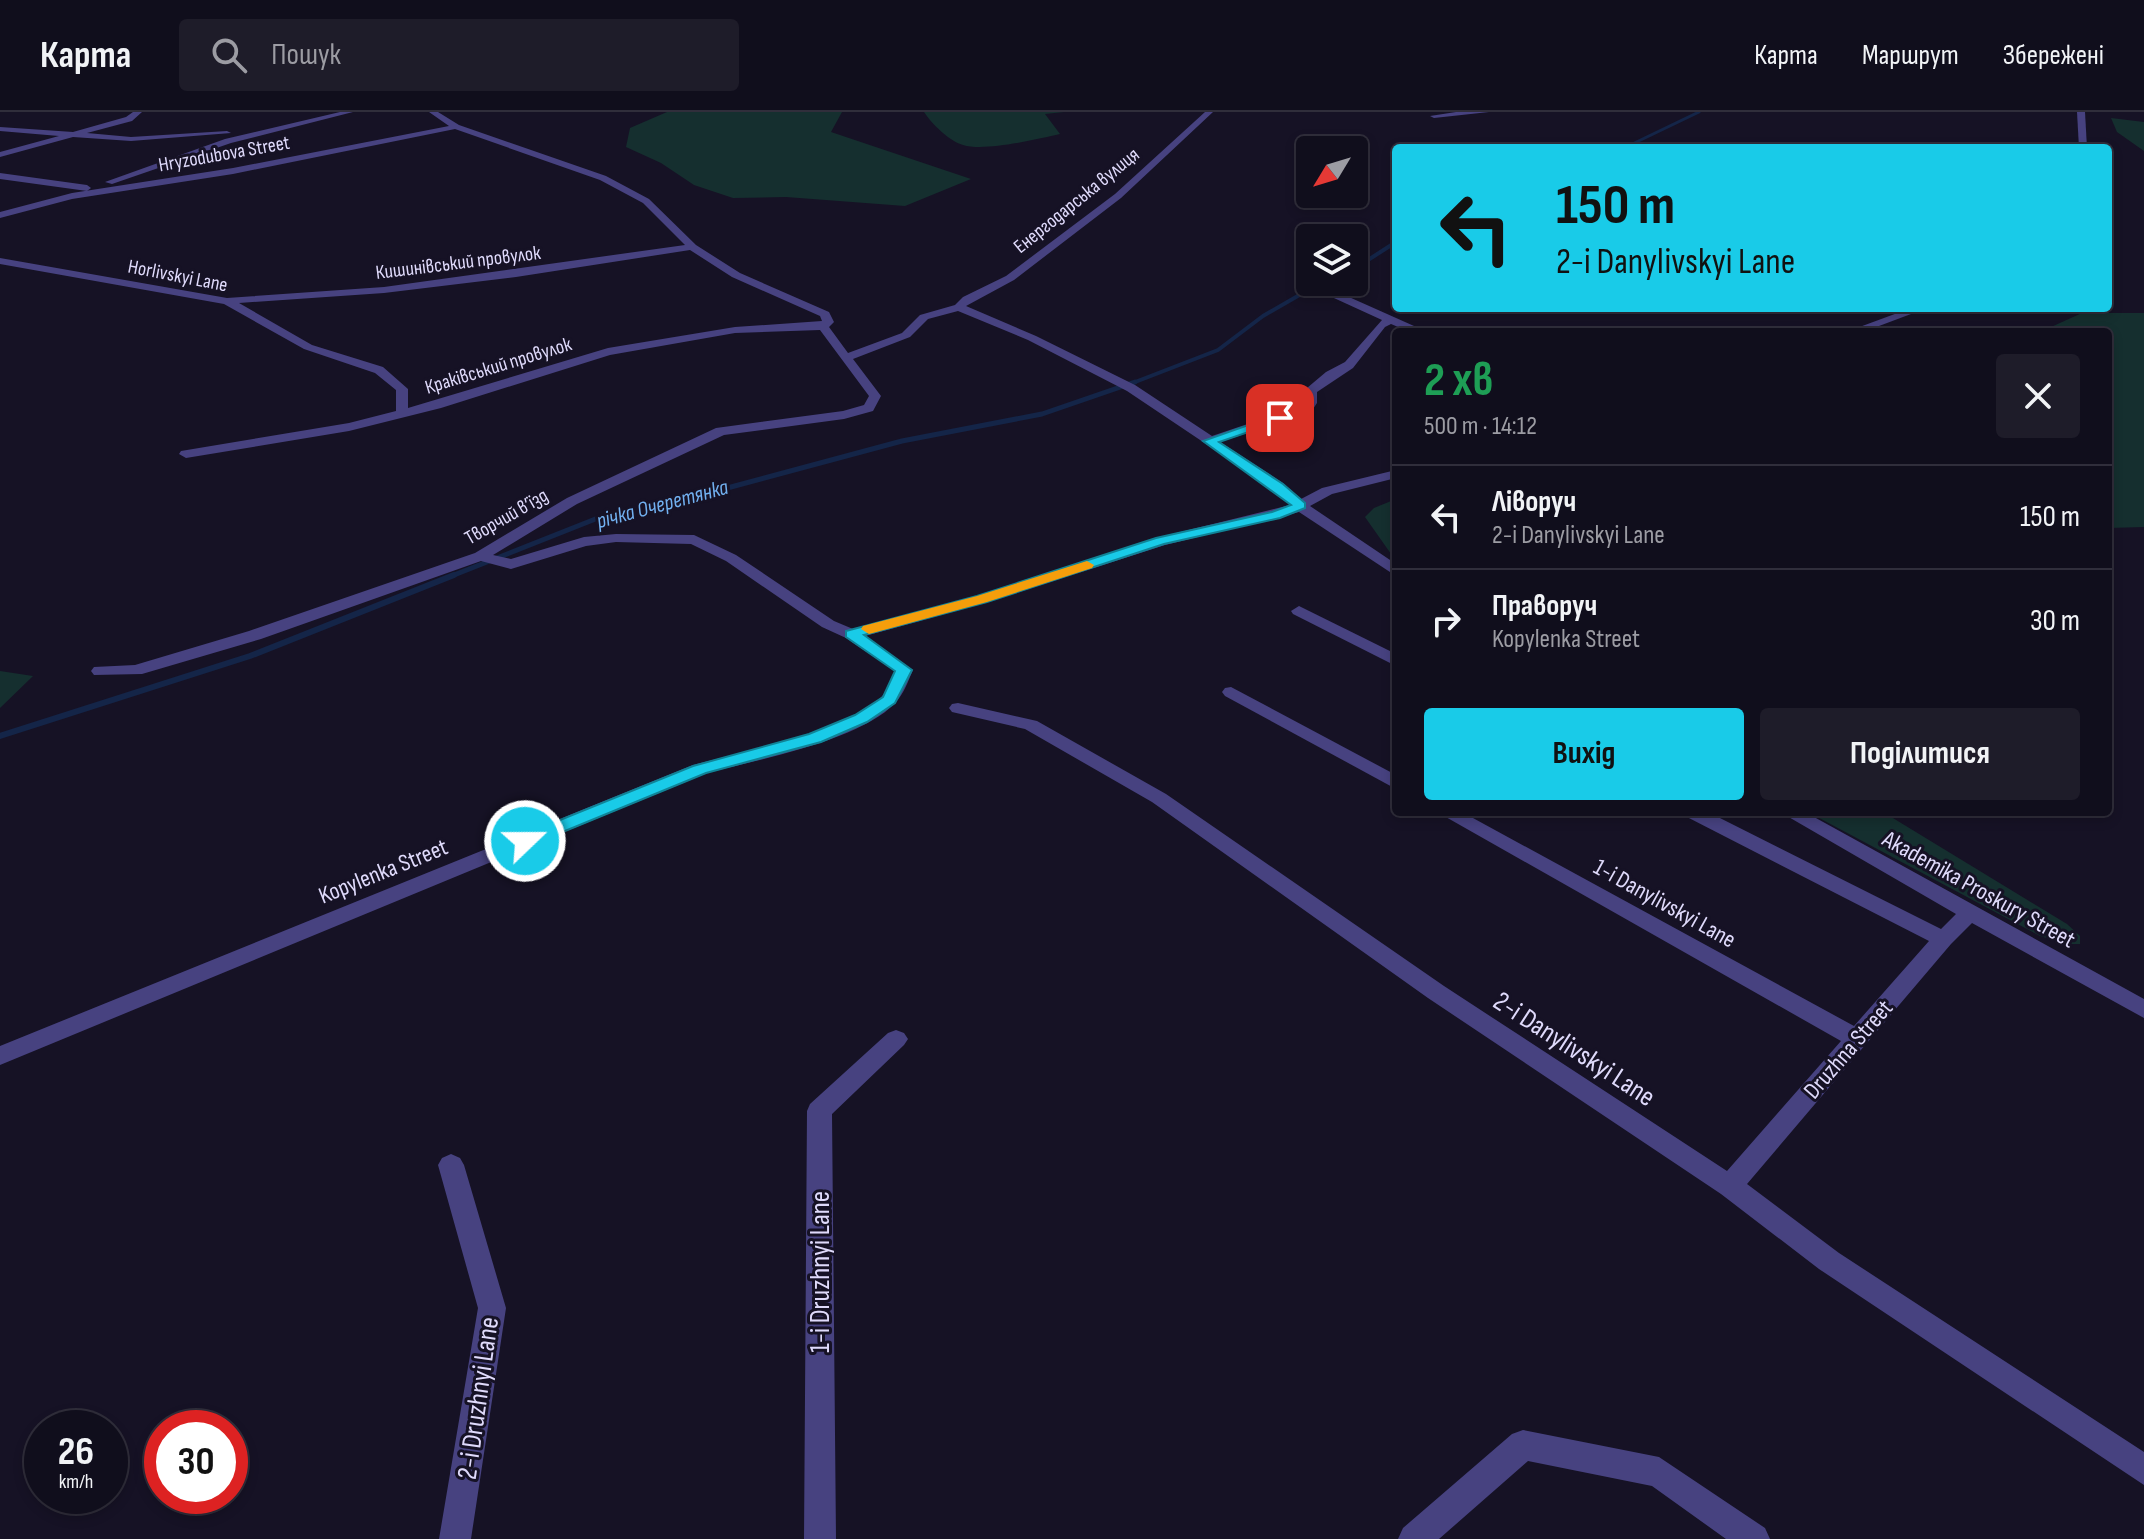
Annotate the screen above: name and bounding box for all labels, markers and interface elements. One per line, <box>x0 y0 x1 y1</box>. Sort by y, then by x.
search box <box>179 19 739 91</box>
text: Карта <box>40 33 131 78</box>
icon: search <box>207 33 251 77</box>
text: Пошук <box>271 37 341 73</box>
text: Карта <box>1754 39 1818 72</box>
text: Маршрут <box>1862 39 1959 72</box>
text: Збережені <box>2003 39 2104 72</box>
street label: Hryzodubova Street <box>157 131 292 177</box>
north arrow <box>1296 136 1368 208</box>
map controls <box>1296 136 1368 296</box>
street label: Енергодарська вулиця <box>1009 143 1144 259</box>
text: 150 m <box>1556 173 1675 240</box>
icon: left <box>1424 176 1528 280</box>
button: layers <box>1296 224 1368 296</box>
street label: Кишинівський провулок <box>374 241 542 285</box>
text: 2-i Danylivskyi Lane <box>1556 241 1795 284</box>
street label: Horlivskyi Lane <box>126 255 230 297</box>
street label: Краківський провулок <box>422 332 575 400</box>
text: 2 хв <box>1424 352 1493 409</box>
button: close <box>1996 354 2080 438</box>
pin <box>1246 384 1314 452</box>
icon: arrive <box>1258 396 1302 440</box>
text: 500 m · 14:12 <box>1424 411 1537 442</box>
water label: річка Очеретянка <box>593 474 731 535</box>
street label: Творчий в’їзд <box>461 483 552 550</box>
text: Ліворуч <box>1492 484 1576 520</box>
icon: left <box>1424 495 1468 539</box>
text: 150 m <box>2020 499 2080 535</box>
text: 2-i Danylivskyi Lane <box>1492 520 1665 551</box>
text: Праворуч <box>1492 588 1597 624</box>
icon: right <box>1424 599 1468 643</box>
text: 30 m <box>2030 603 2080 639</box>
text: Kopylenka Street <box>1492 624 1640 655</box>
button: Вихід <box>1424 708 1744 800</box>
button: Поділитися <box>1760 708 2080 800</box>
position arrow <box>483 799 567 883</box>
street label: Akademika Proskury Street <box>1876 824 2080 954</box>
street label: Kopylenka Street <box>314 832 452 911</box>
street label: 1-i Danylivskyi Lane <box>1589 852 1741 954</box>
street label: 2-i Danylivskyi Lane <box>1487 985 1661 1114</box>
street label: Druzhna Street <box>1798 994 1899 1105</box>
street label: 1-i Druzhnyi Lane <box>804 1191 837 1353</box>
street label: 2-i Druzhnyi Lane <box>451 1315 506 1482</box>
speed limit sign: 30 <box>144 1410 248 1514</box>
text: 26 <box>58 1428 94 1476</box>
text: km/h <box>59 1470 93 1494</box>

